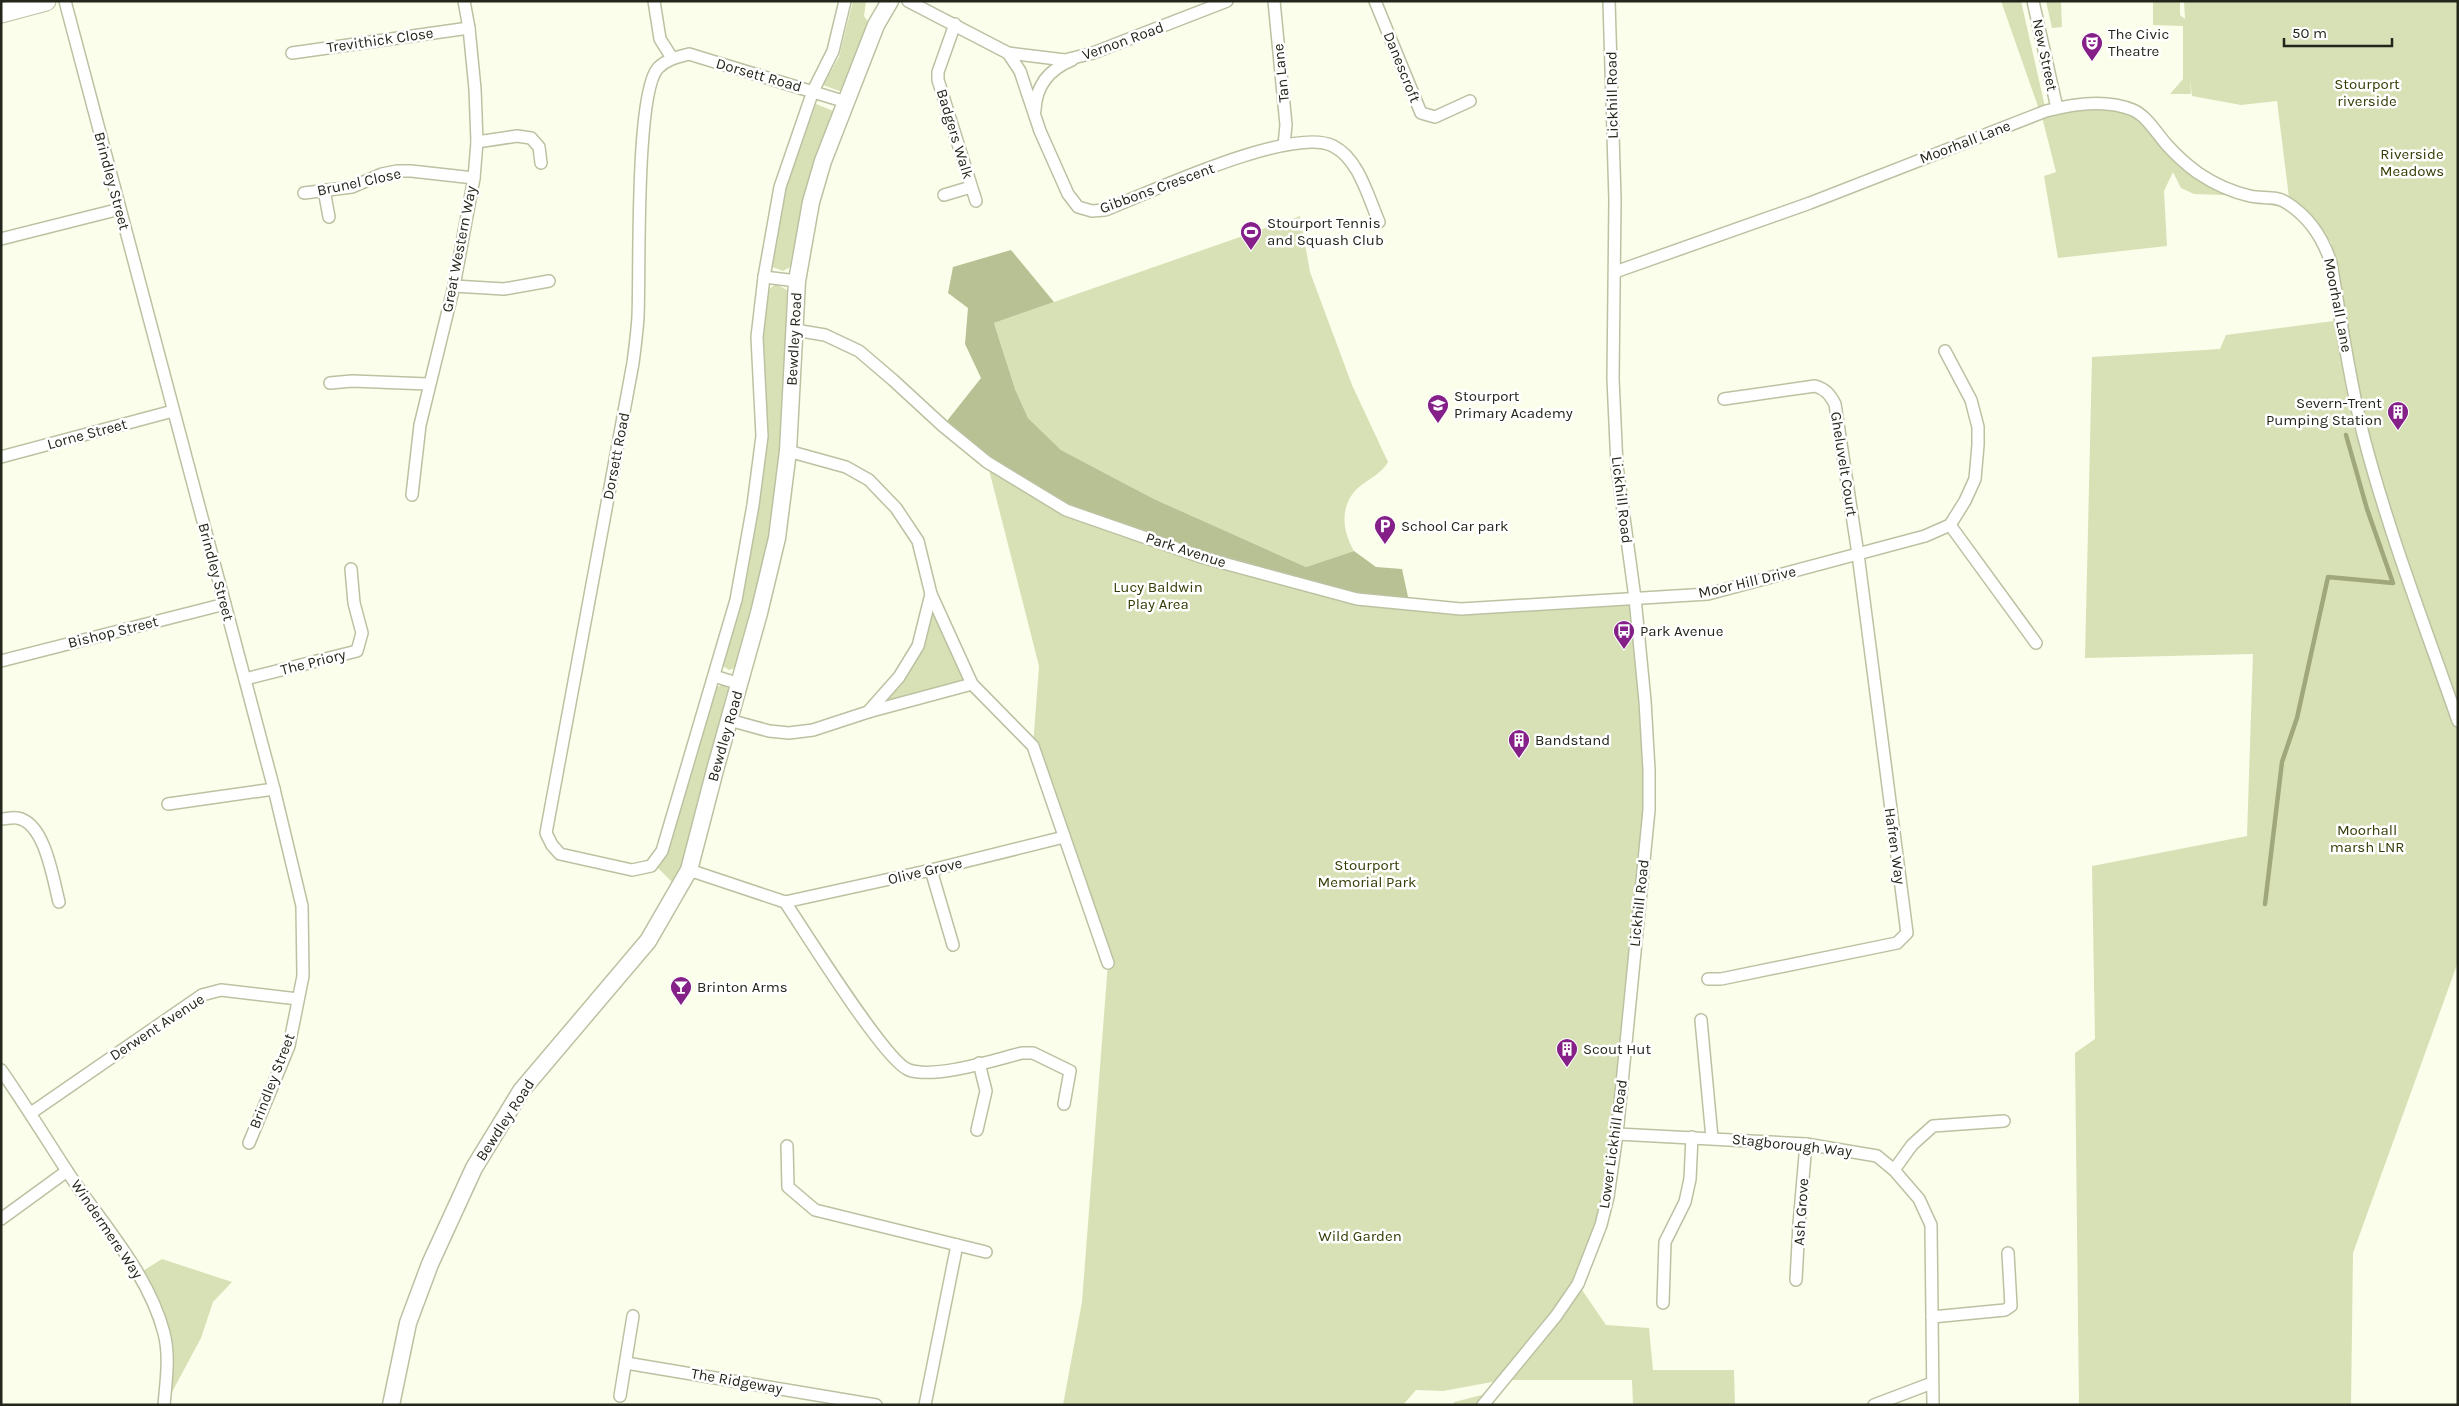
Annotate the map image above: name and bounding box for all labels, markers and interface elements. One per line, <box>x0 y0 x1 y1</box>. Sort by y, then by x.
scale bar <box>2284 15 2392 47</box>
street label: New Street <box>2029 17 2062 93</box>
street label: Vernon Road <box>1080 18 1166 64</box>
street label: Trevithick Close <box>325 24 435 56</box>
text: 50 m <box>2292 24 2327 42</box>
place label: The Civic Theatre <box>2108 25 2169 60</box>
street label: Danescroft <box>1380 29 1425 105</box>
theatre icon: The Civic Theatre <box>2080 31 2104 62</box>
street label: Tan Lane <box>1269 43 1293 103</box>
street label: Lickhill Road <box>1602 51 1622 139</box>
street label: Dorsett Road <box>714 54 804 96</box>
park label: Stourport riverside <box>2334 75 2400 110</box>
street label: Badgers Walk <box>933 87 977 181</box>
street label: Moorhall Lane <box>1917 116 2013 168</box>
street label: Brindley Street <box>90 130 134 232</box>
park label: Riverside Meadows <box>2380 145 2444 180</box>
street label: Gibbons Crescent <box>1097 159 1217 217</box>
street label: Brunel Close <box>315 164 403 200</box>
street label: Great Western Way <box>438 184 480 314</box>
place label: Stourport Tennis and Squash Club <box>1267 214 1384 249</box>
sports icon: Stourport Tennis and Squash Club <box>1239 220 1263 251</box>
street label: Moorhall Lane <box>2320 256 2356 354</box>
street label: Bewdley Road <box>783 292 805 386</box>
place label: Stourport Primary Academy <box>1454 387 1573 422</box>
school or university icon: Stourport Primary Academy <box>1426 393 1450 424</box>
place label: Severn-Trent Pumping Station <box>2266 394 2382 429</box>
building icon: Severn-Trent Pumping Station <box>2386 400 2410 431</box>
street label: Gheluvelt Court <box>1827 410 1861 518</box>
street label: Dorsett Road <box>599 411 633 501</box>
street label: Lorne Street <box>45 415 129 453</box>
street label: Lickhill Road <box>1608 455 1636 545</box>
parking icon: School Car park <box>1373 514 1397 545</box>
place label: School Car park <box>1401 517 1508 535</box>
street label: Brindley Street <box>194 521 238 623</box>
street label: Park Avenue <box>1144 529 1228 571</box>
street label: Moor Hill Drive <box>1696 562 1798 602</box>
park label: Lucy Baldwin Play Area <box>1113 578 1203 613</box>
street label: Bishop Street <box>66 612 160 652</box>
bus stop icon: Park Avenue <box>1612 619 1636 650</box>
place label: Park Avenue <box>1640 622 1723 640</box>
street label: The Priory <box>278 645 348 679</box>
street label: Bewdley Road <box>703 688 747 784</box>
building icon: Bandstand <box>1507 728 1531 759</box>
place label: Bandstand <box>1535 731 1610 749</box>
street label: Hafren Way <box>1881 806 1909 886</box>
park label: Moorhall marsh LNR <box>2330 821 2404 856</box>
street label: Olive Grove <box>886 854 964 888</box>
park label: Stourport Memorial Park <box>1318 856 1416 891</box>
street label: Lickhill Road <box>1625 858 1653 948</box>
bar icon: Brinton Arms <box>669 975 693 1006</box>
place label: Brinton Arms <box>697 978 788 996</box>
street label: Derwent Avenue <box>106 990 208 1064</box>
street label: Brindley Street <box>246 1030 299 1131</box>
building icon: Scout Hut <box>1555 1037 1579 1068</box>
place label: Scout Hut <box>1583 1040 1651 1058</box>
street label: Bewdley Road <box>472 1076 538 1164</box>
street label: Lower Lickhill Road <box>1595 1078 1631 1210</box>
street label: Stagborough Way <box>1731 1130 1853 1160</box>
street label: Windermere Way <box>67 1176 147 1282</box>
street label: Ash Grove <box>1790 1178 1812 1246</box>
park label: Wild Garden <box>1318 1227 1402 1245</box>
street label: The Ridgeway <box>690 1364 784 1398</box>

